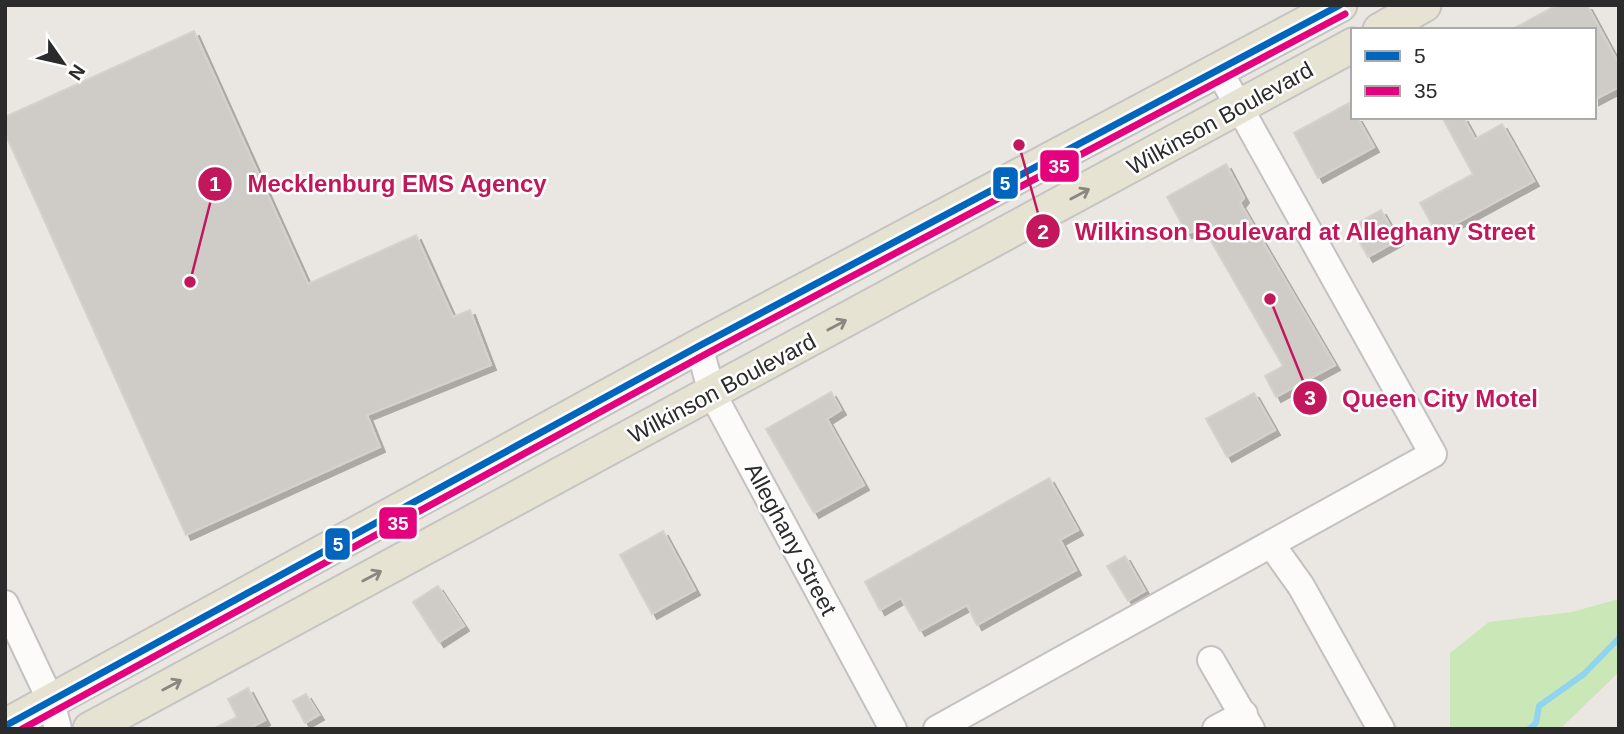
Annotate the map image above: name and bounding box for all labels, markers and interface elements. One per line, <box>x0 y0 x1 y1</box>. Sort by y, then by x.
north arrow <box>28 28 98 98</box>
legend <box>1351 28 1596 119</box>
text: 5 <box>1414 44 1426 67</box>
street label: Wilkinson Boulevard <box>1123 56 1317 180</box>
text: N <box>64 61 89 84</box>
text: 35 <box>1414 79 1437 102</box>
line badge: 35 <box>1039 149 1080 183</box>
text: 35 <box>1048 156 1070 177</box>
callout: Mecklenburg EMS Agency <box>198 161 561 206</box>
line badge: 5 <box>992 166 1019 200</box>
text: Mecklenburg EMS Agency <box>247 170 547 197</box>
text: 1 <box>209 172 221 195</box>
text: 5 <box>1000 173 1011 194</box>
one-way arrow <box>1070 187 1090 201</box>
callout: Wilkinson Boulevard at Alleghany Street <box>1025 209 1550 254</box>
text: Wilkinson Boulevard at Alleghany Street <box>1075 218 1535 245</box>
text: 2 <box>1037 220 1049 243</box>
one-way arrow <box>826 318 847 332</box>
street label: Wilkinson Boulevard <box>624 328 820 448</box>
callout: Queen City Motel <box>1293 376 1552 421</box>
text: Queen City Motel <box>1342 385 1538 412</box>
text: 3 <box>1304 386 1316 409</box>
street label: Alleghany Street <box>740 458 842 620</box>
line badge: 35 <box>378 506 418 540</box>
text: 35 <box>387 513 409 534</box>
line badge: 5 <box>324 527 351 561</box>
text: 5 <box>333 534 344 555</box>
one-way arrow <box>361 569 382 583</box>
one-way arrow <box>161 677 182 691</box>

